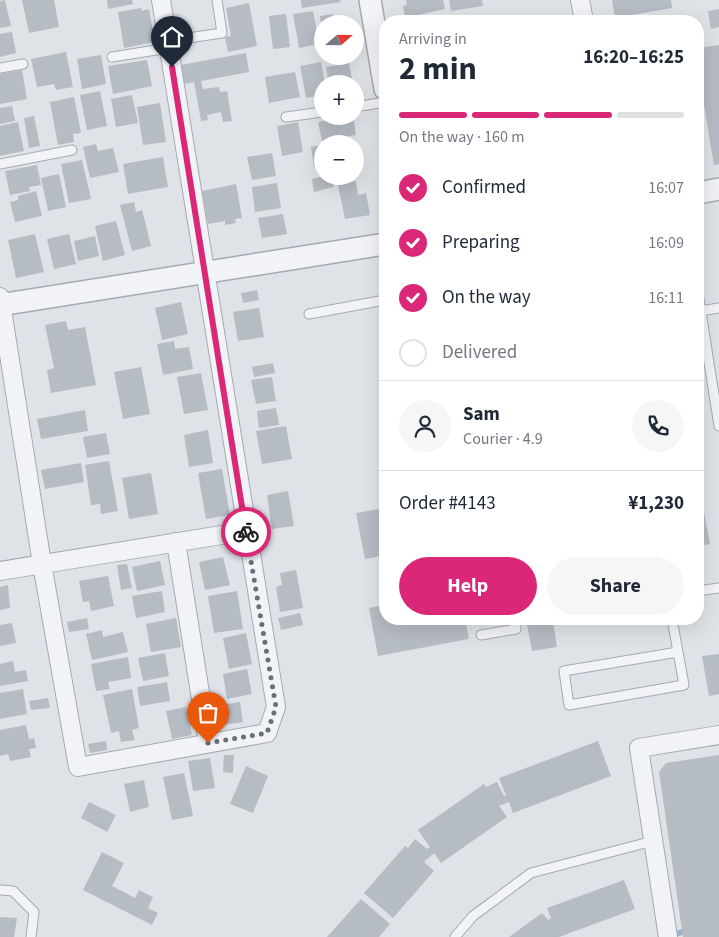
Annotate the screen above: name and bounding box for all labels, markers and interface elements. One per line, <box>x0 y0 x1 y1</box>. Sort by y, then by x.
north arrow <box>314 15 364 65</box>
map controls <box>314 15 364 185</box>
pin <box>151 16 193 67</box>
icon: home <box>158 23 186 51</box>
text: Arriving in <box>399 28 467 50</box>
text: 16:20–16:25 <box>583 44 684 71</box>
text: 2 min <box>399 46 477 92</box>
button: + <box>314 75 364 125</box>
text: On the way · 160 m <box>399 126 524 148</box>
button: − <box>314 135 364 185</box>
icon: check <box>399 174 427 202</box>
text: Confirmed <box>442 174 526 201</box>
text: 16:07 <box>648 177 684 199</box>
icon: check <box>399 229 427 257</box>
text: Preparing <box>442 229 520 256</box>
text: 16:09 <box>648 232 684 254</box>
icon: check <box>399 284 427 312</box>
text: On the way <box>442 284 531 311</box>
text: 16:11 <box>648 287 684 309</box>
text: Delivered <box>442 339 517 366</box>
button: person <box>399 400 451 452</box>
button: phone <box>632 400 684 452</box>
text: Sam <box>463 401 500 428</box>
text: Courier · 4.9 <box>463 428 543 450</box>
text: Order #4143 <box>399 490 496 517</box>
text: ¥1,230 <box>628 490 684 517</box>
courier <box>221 507 271 557</box>
icon: bike <box>232 518 260 546</box>
button: Help <box>399 557 537 615</box>
button: Share <box>547 557 684 615</box>
pin <box>187 692 229 743</box>
icon: bag <box>194 699 222 727</box>

